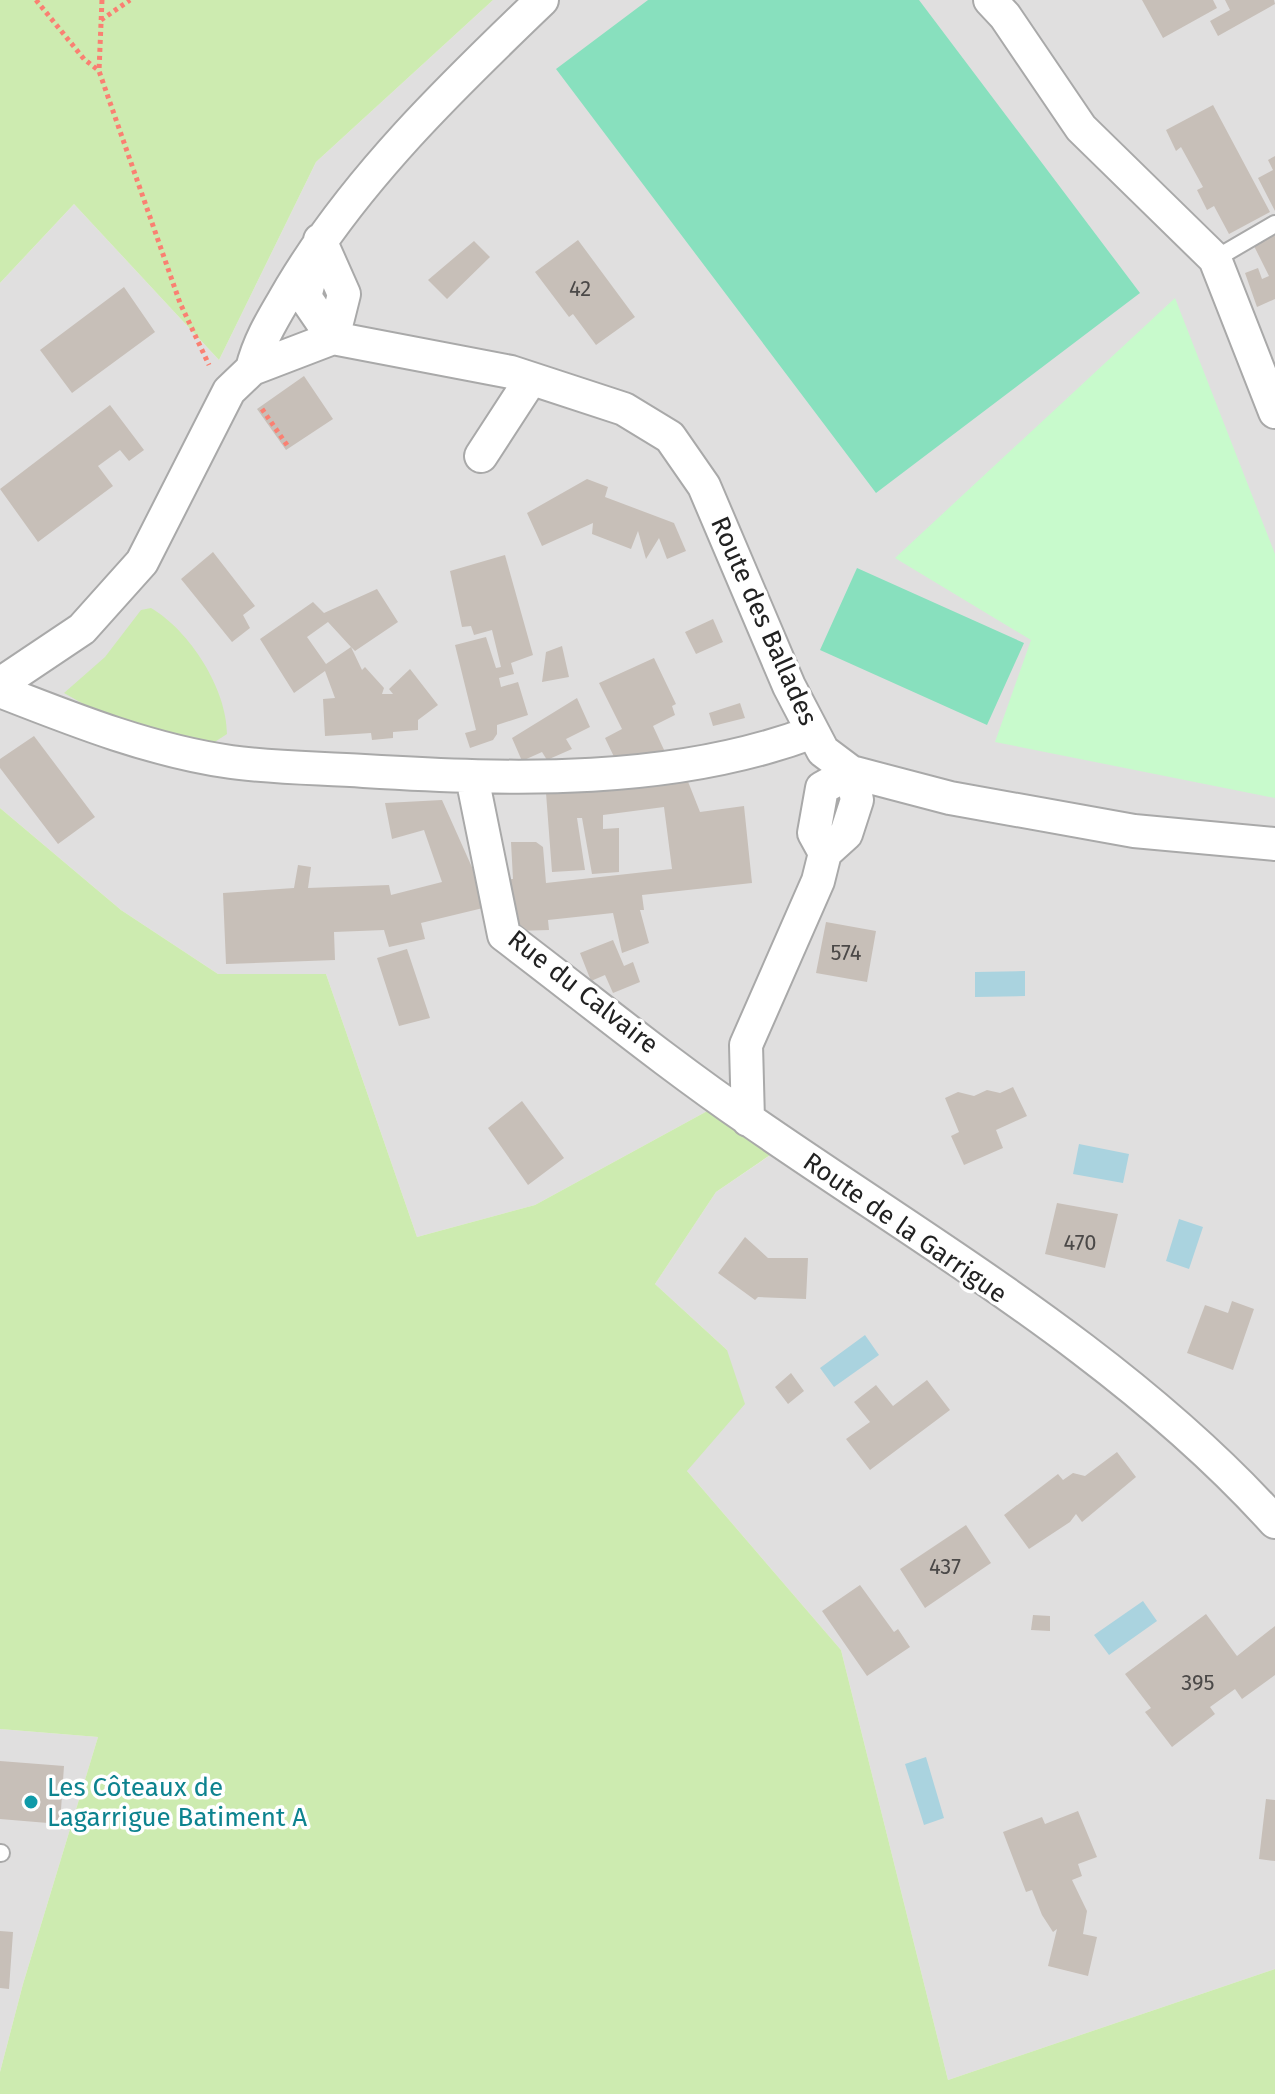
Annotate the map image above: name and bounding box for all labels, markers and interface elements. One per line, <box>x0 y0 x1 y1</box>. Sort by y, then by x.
house number: 42 <box>569 275 591 302</box>
street label: Route des Ballades <box>704 512 824 730</box>
street label: Rue du Calvaire <box>502 924 664 1060</box>
house number: 574 <box>830 939 862 966</box>
street label: Route de la Garrigue <box>797 1146 1013 1310</box>
house number: 470 <box>1064 1229 1096 1256</box>
house number: 437 <box>929 1553 961 1580</box>
house number: 395 <box>1181 1669 1215 1696</box>
place label: Les Côteaux de Lagarrigue Batiment A <box>47 1772 307 1833</box>
marker: Les Côteaux de Lagarrigue Batiment A <box>22 1793 40 1811</box>

